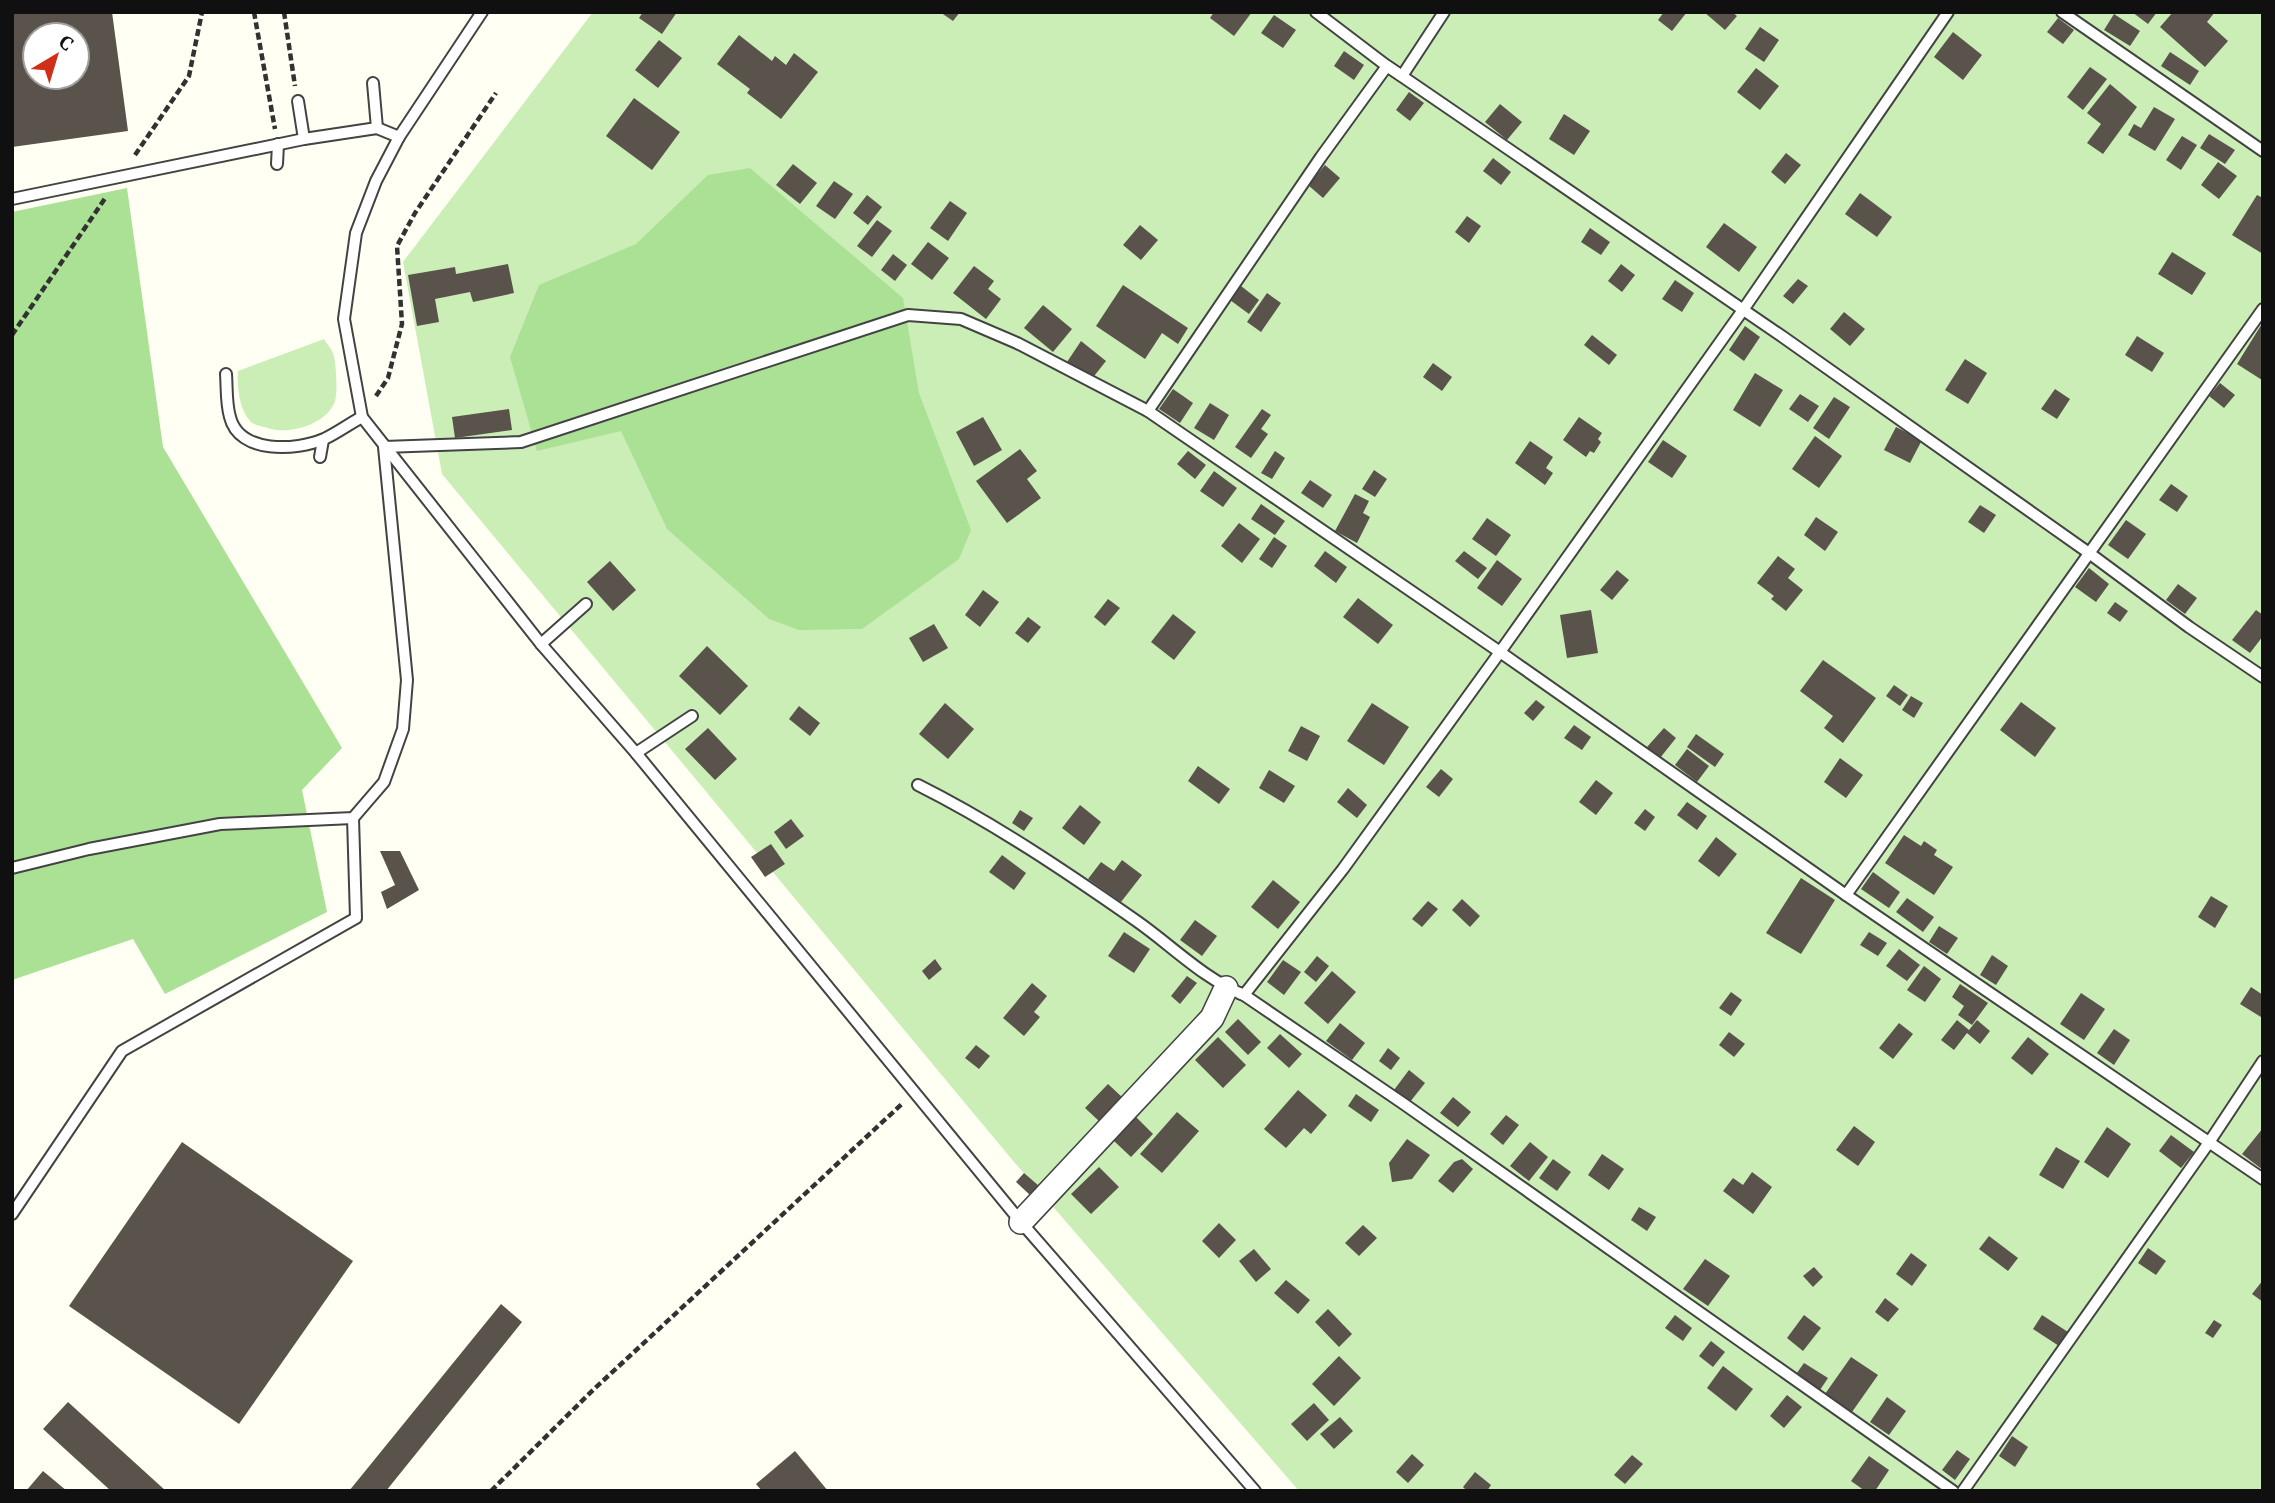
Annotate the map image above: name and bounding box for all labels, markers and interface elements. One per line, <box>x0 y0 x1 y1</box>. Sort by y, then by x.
north arrow <box>21 21 91 91</box>
text: С <box>54 29 79 56</box>

